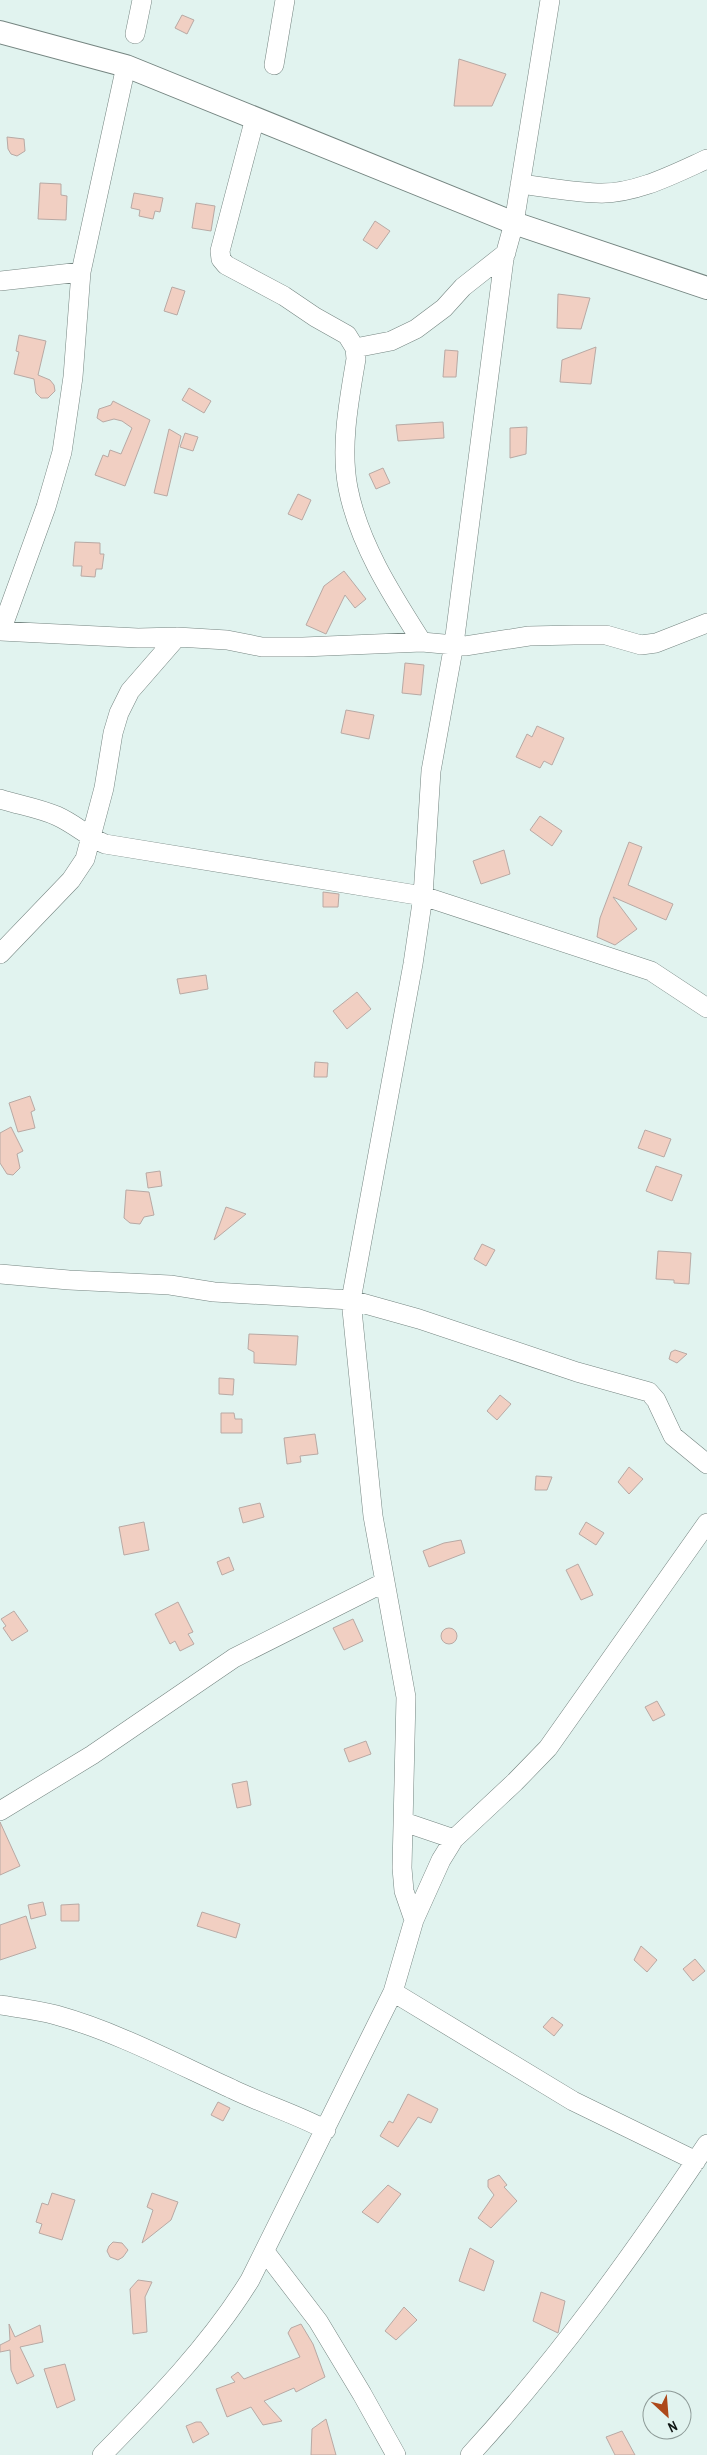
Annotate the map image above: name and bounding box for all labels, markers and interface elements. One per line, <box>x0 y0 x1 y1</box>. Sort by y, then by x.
north arrow <box>642 2390 692 2440</box>
text: N <box>665 2417 680 2437</box>

